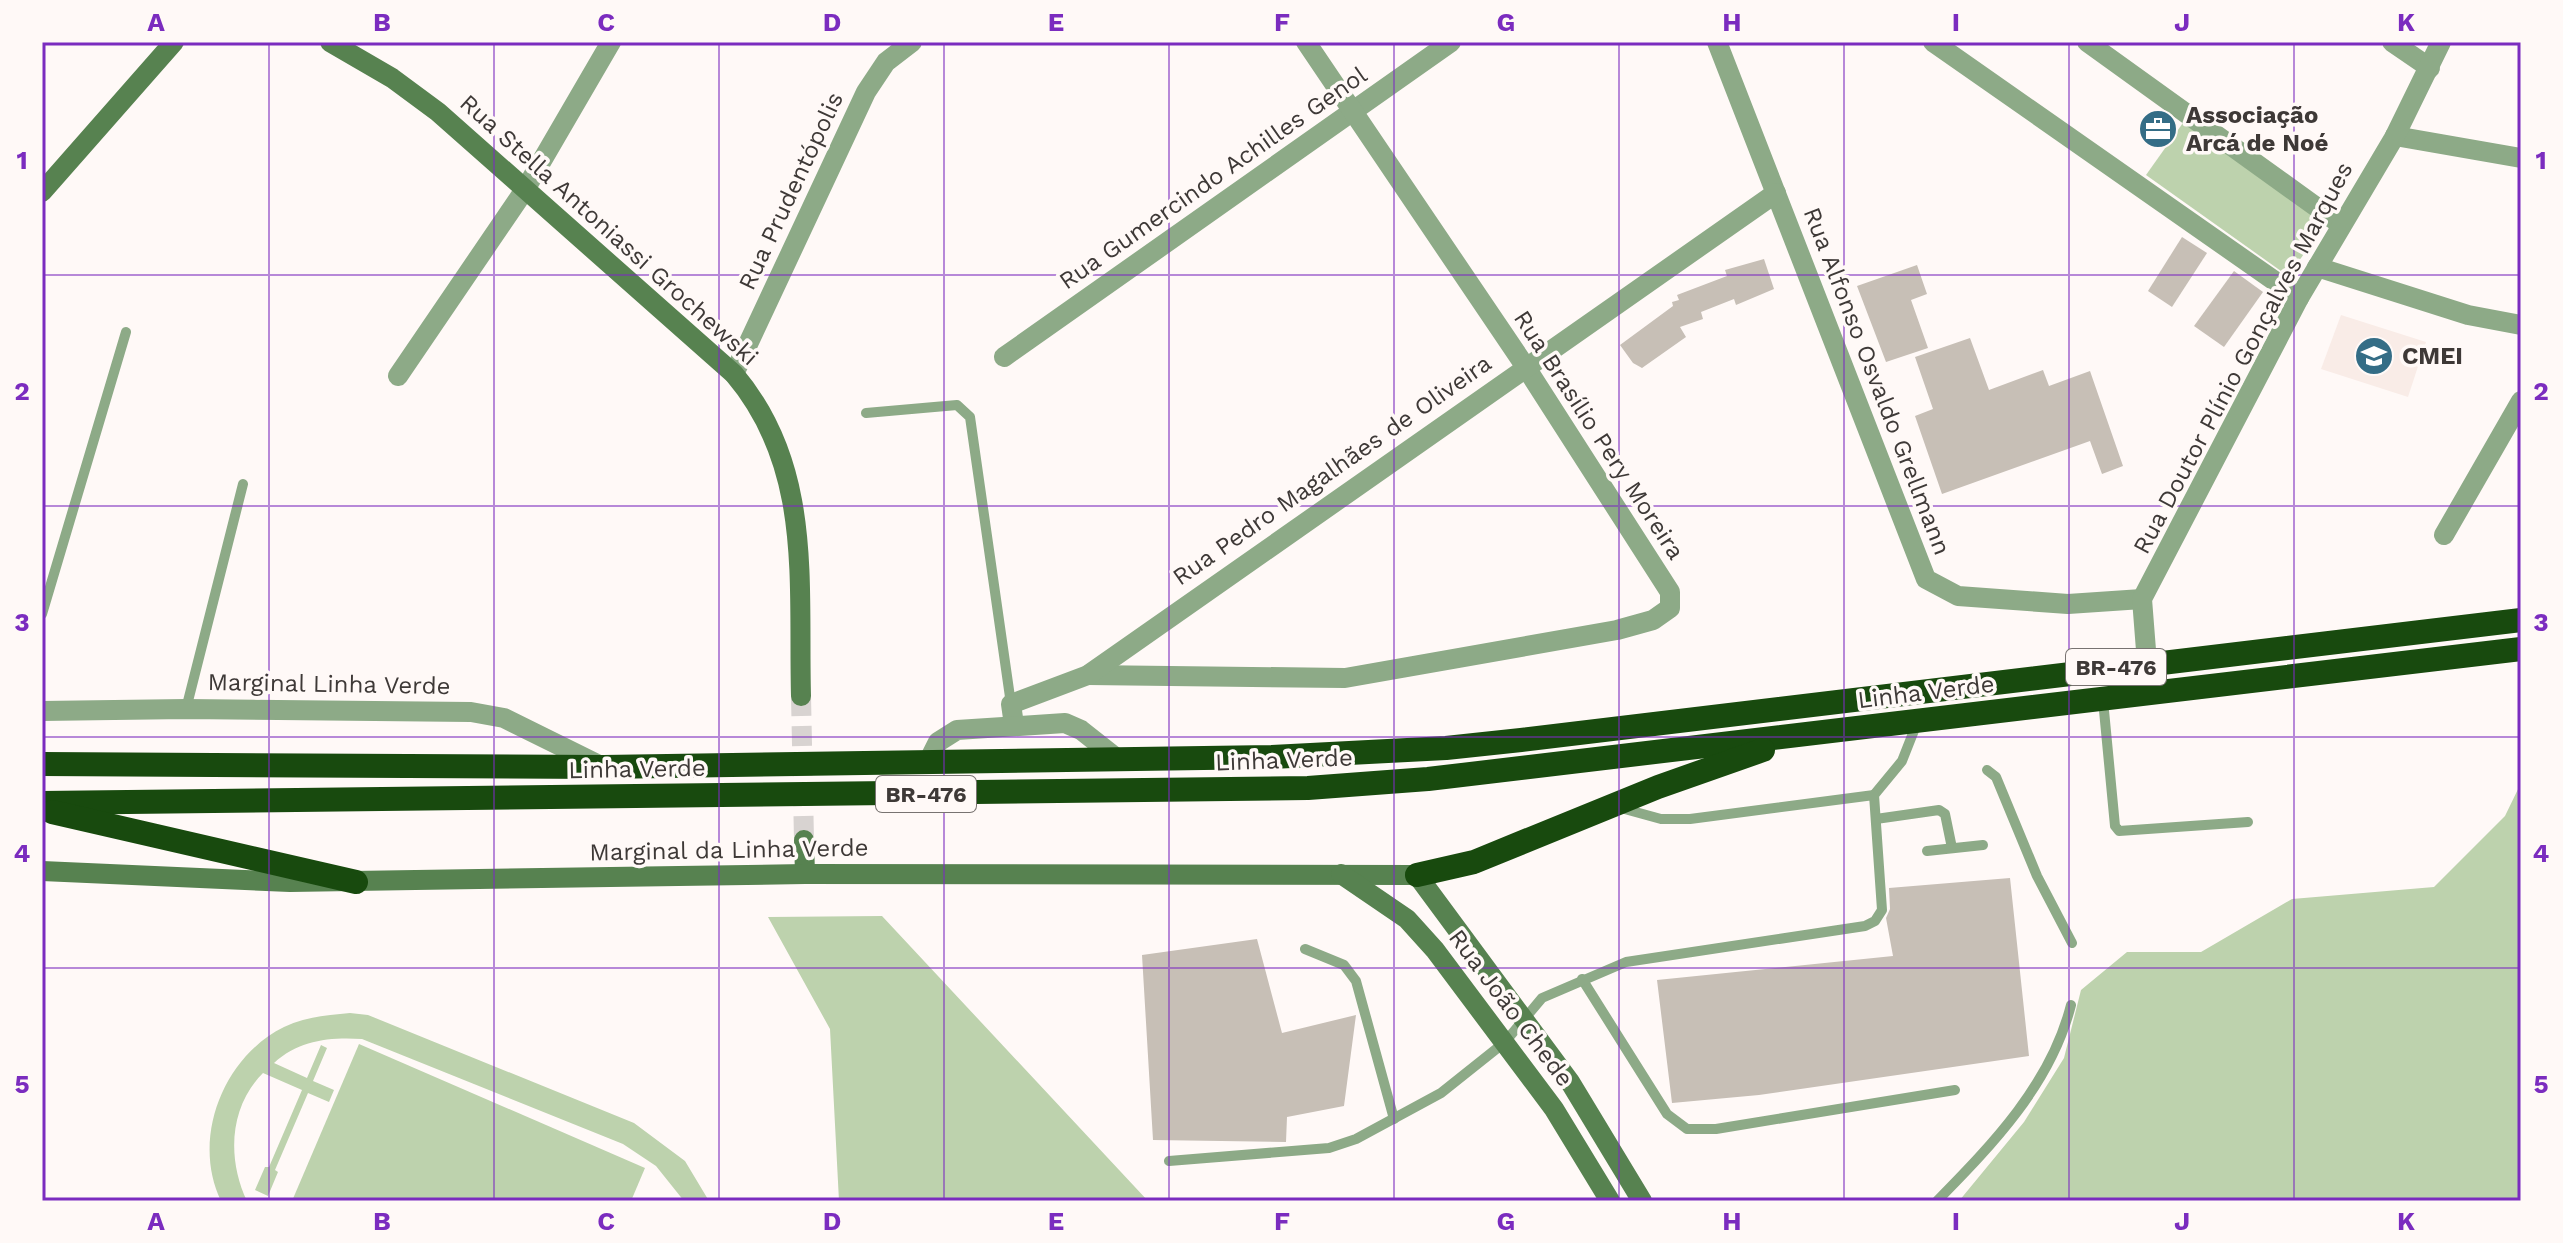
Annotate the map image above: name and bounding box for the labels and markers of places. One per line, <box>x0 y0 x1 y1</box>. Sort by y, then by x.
place label: Associação Arcá de Noé <box>2186 101 2328 157</box>
office icon: Associação Arcá de Noé <box>2137 108 2179 150</box>
school or university icon: CMEI <box>2353 335 2395 377</box>
place label: CMEI <box>2402 342 2463 370</box>

